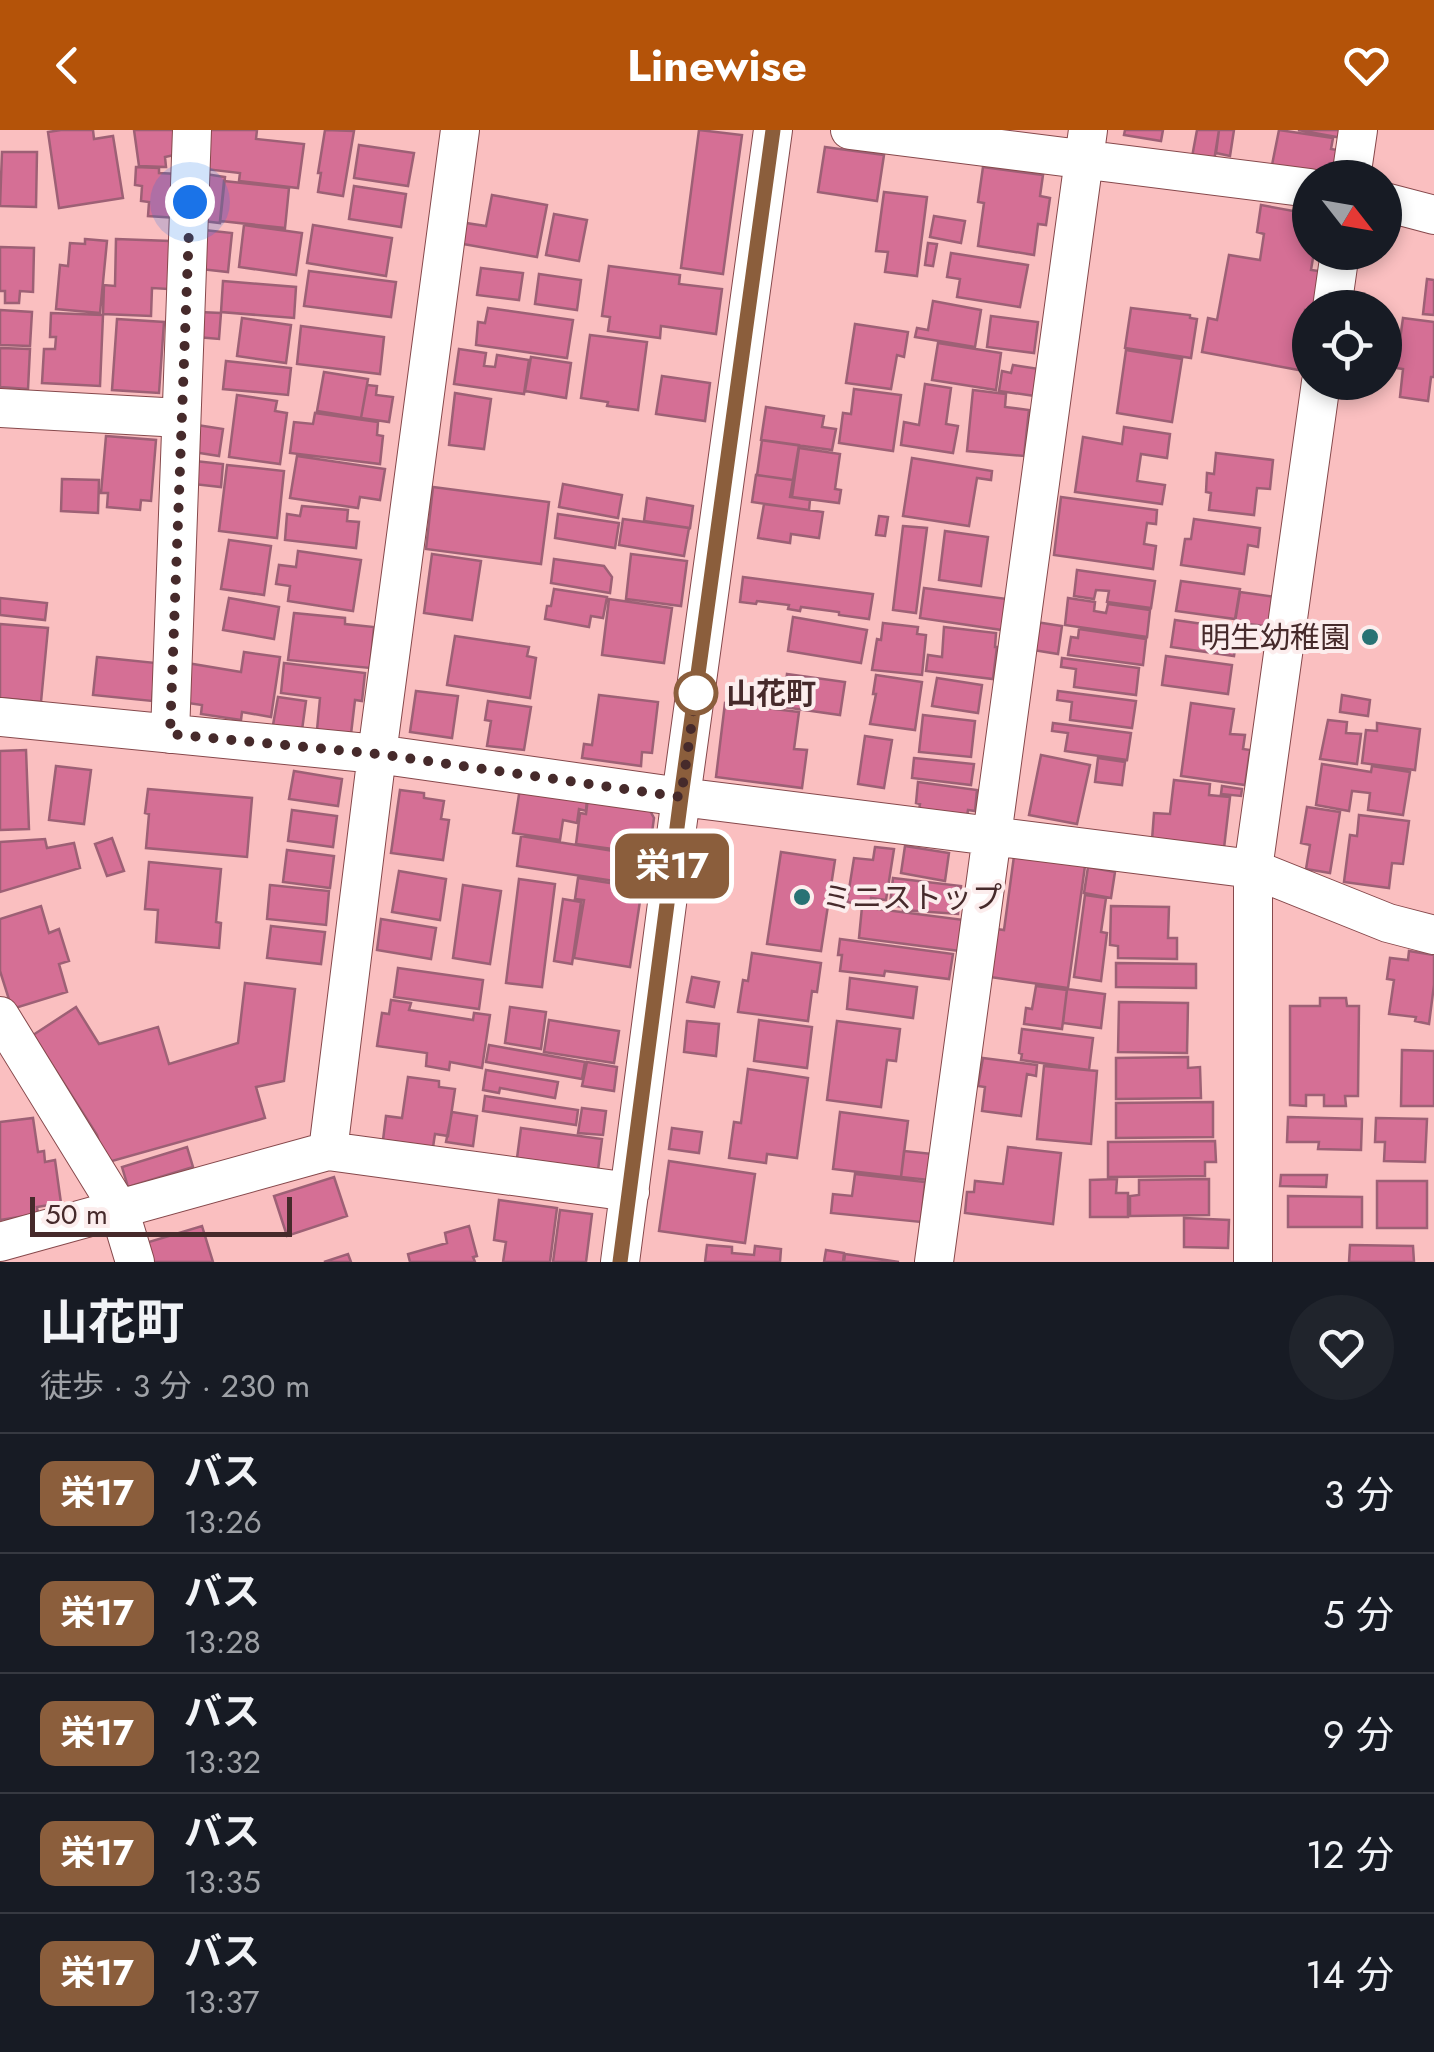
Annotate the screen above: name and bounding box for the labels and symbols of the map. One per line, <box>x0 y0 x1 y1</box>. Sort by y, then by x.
north arrow <box>1292 160 1402 270</box>
your location <box>165 177 215 227</box>
place label: 明生幼稚園 <box>1200 616 1350 659</box>
marker: 明生幼稚園 <box>1359 626 1381 648</box>
marker: 山花町 <box>675 672 717 714</box>
place label: 山花町 <box>726 672 816 715</box>
line badge: 栄17 <box>614 834 730 898</box>
place label: ミニストップ <box>822 876 1002 919</box>
marker: ミニストップ <box>791 886 813 908</box>
scale bar <box>30 1192 292 1236</box>

